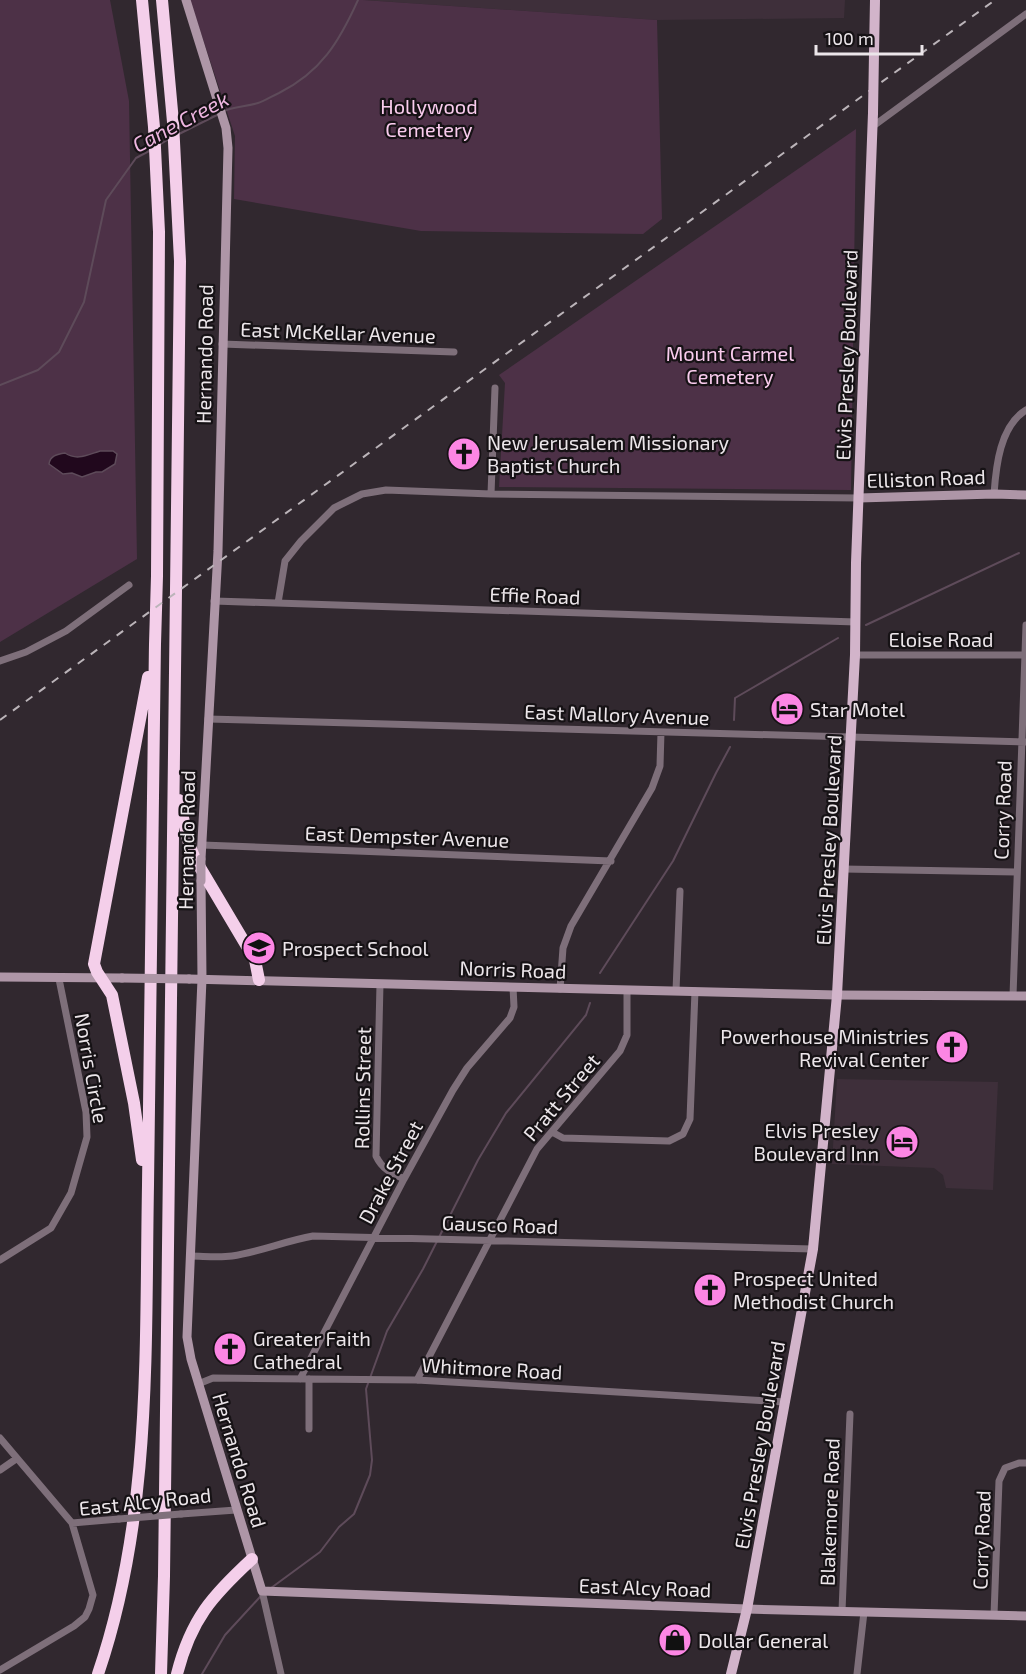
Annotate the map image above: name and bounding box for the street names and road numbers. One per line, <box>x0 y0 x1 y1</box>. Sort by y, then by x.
street label: Elvis Presley Boulevard <box>830 249 862 461</box>
street label: Hernando Road <box>191 284 217 424</box>
street label: East McKellar Avenue <box>240 317 436 347</box>
street label: Elliston Road <box>866 464 986 492</box>
street label: Effie Road <box>489 581 581 609</box>
street label: Eloise Road <box>889 627 993 651</box>
street label: East Mallory Avenue <box>524 699 710 729</box>
street label: Elvis Presley Boulevard <box>810 734 846 946</box>
street label: Corry Road <box>988 760 1016 860</box>
street label: Hernando Road <box>173 770 199 910</box>
street label: East Dempster Avenue <box>304 820 510 852</box>
street label: Norris Road <box>459 955 567 983</box>
street label: Norris Circle <box>70 1011 114 1125</box>
street label: Rollins Street <box>349 1026 375 1149</box>
street label: Pratt Street <box>518 1048 605 1145</box>
street label: Drake Street <box>353 1116 427 1227</box>
street label: Gausco Road <box>441 1210 559 1238</box>
street label: Elvis Presley Boulevard <box>729 1339 789 1551</box>
street label: Whitmore Road <box>421 1352 563 1384</box>
street label: Hernando Road <box>208 1390 272 1530</box>
street label: Blakemore Road <box>814 1438 844 1586</box>
street label: East Alcy Road <box>78 1482 212 1520</box>
street label: Corry Road <box>967 1490 995 1590</box>
street label: East Alcy Road <box>578 1573 712 1601</box>

